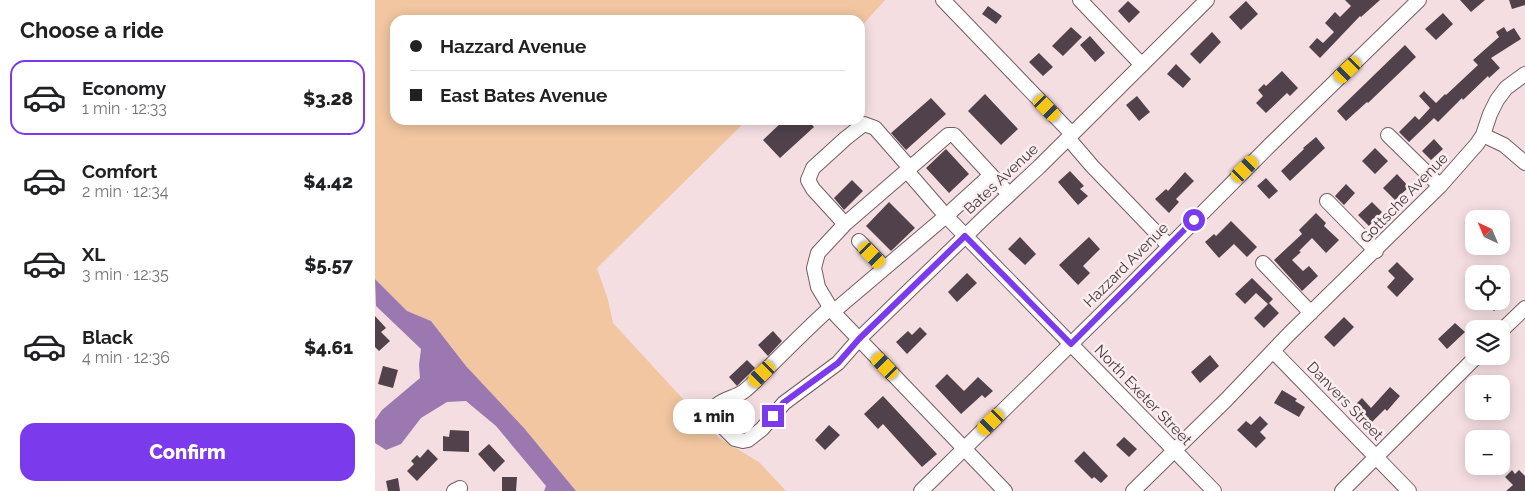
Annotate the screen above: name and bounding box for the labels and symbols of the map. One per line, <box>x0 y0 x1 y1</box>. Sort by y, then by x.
car <box>1332 54 1364 86</box>
car <box>1031 92 1062 124</box>
street label: Bates Avenue <box>960 140 1042 218</box>
street label: Gottsche Avenue <box>1356 149 1452 247</box>
car <box>1229 153 1260 185</box>
route start <box>1183 209 1205 231</box>
north arrow <box>1465 210 1510 255</box>
street label: Hazzard Avenue <box>1080 219 1172 311</box>
car <box>856 239 887 271</box>
street label: North Exeter Street <box>1091 341 1195 449</box>
car <box>869 350 900 382</box>
car <box>746 358 778 390</box>
street label: Danvers Street <box>1303 358 1387 444</box>
callout: 1 min <box>673 398 755 434</box>
route end <box>762 405 784 427</box>
car <box>974 406 1007 438</box>

